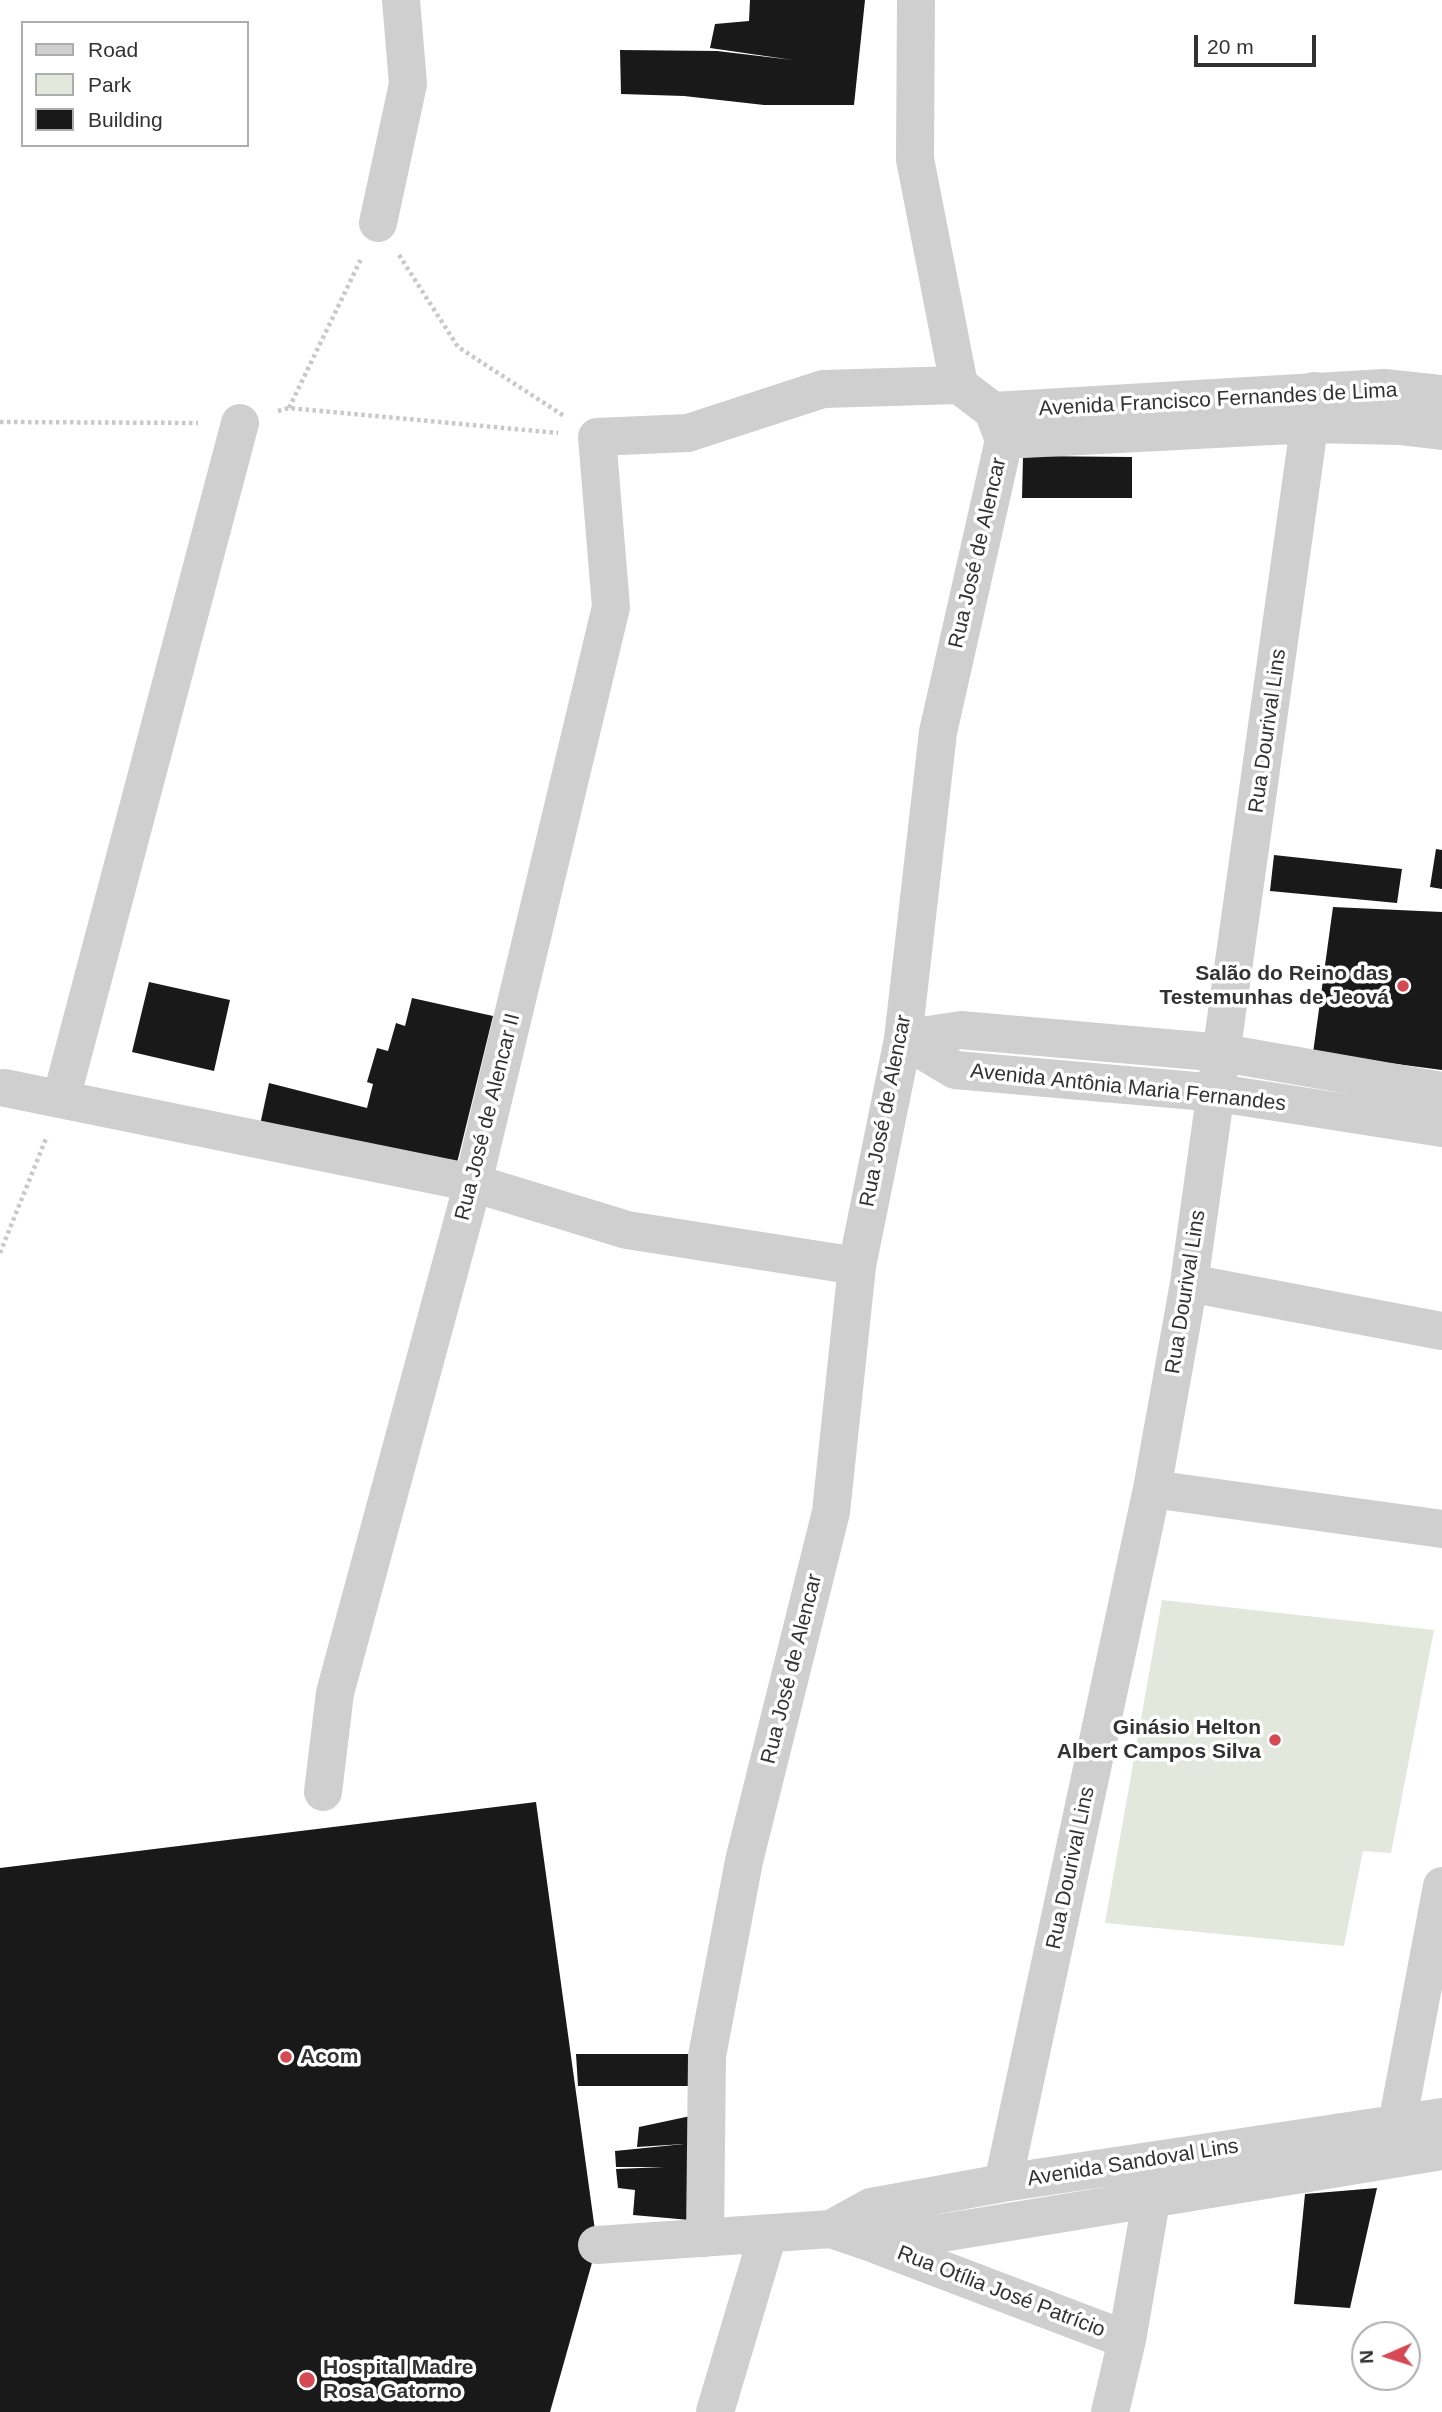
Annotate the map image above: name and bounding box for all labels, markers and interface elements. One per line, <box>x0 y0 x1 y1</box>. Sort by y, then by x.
legend <box>21 21 248 147</box>
scale bar <box>1197 21 1320 65</box>
text: 20 m <box>1207 35 1254 58</box>
text: Road <box>88 38 138 61</box>
text: Park <box>88 73 131 96</box>
text: Building <box>88 108 163 131</box>
street label: Avenida Francisco Fernandes de Lima <box>1038 378 1398 422</box>
street label: Rua José de Alencar <box>944 455 1012 651</box>
street label: Rua Dourival Lins <box>1244 647 1292 815</box>
place label: Salão do Reino das Testemunhas de Jeová <box>1159 961 1389 1011</box>
marker: Salão do Reino das Testemunhas de Jeová <box>1395 978 1411 994</box>
street label: Rua José de Alencar II <box>450 1011 526 1223</box>
street label: Rua José de Alencar <box>855 1013 917 1209</box>
street label: Avenida Antônia Maria Fernandes <box>969 1059 1287 1117</box>
street label: Rua Dourival Lins <box>1161 1208 1211 1376</box>
street label: Rua José de Alencar <box>756 1571 828 1767</box>
place label: Ginásio Helton Albert Campos Silva <box>1057 1715 1261 1765</box>
marker: Ginásio Helton Albert Campos Silva <box>1267 1732 1283 1748</box>
street label: Rua Dourival Lins <box>1041 1784 1101 1952</box>
place label: Acom <box>300 2044 358 2070</box>
marker: Acom <box>278 2049 294 2065</box>
street label: Avenida Sandoval Lins <box>1026 2134 1240 2192</box>
street label: Rua Otília José Patrício <box>894 2241 1108 2343</box>
north arrow <box>1351 2321 1421 2391</box>
text: N <box>1356 2350 1377 2364</box>
place label: Hospital Madre Rosa Gatorno <box>323 2355 474 2405</box>
marker: Hospital Madre Rosa Gatorno <box>297 2370 317 2390</box>

